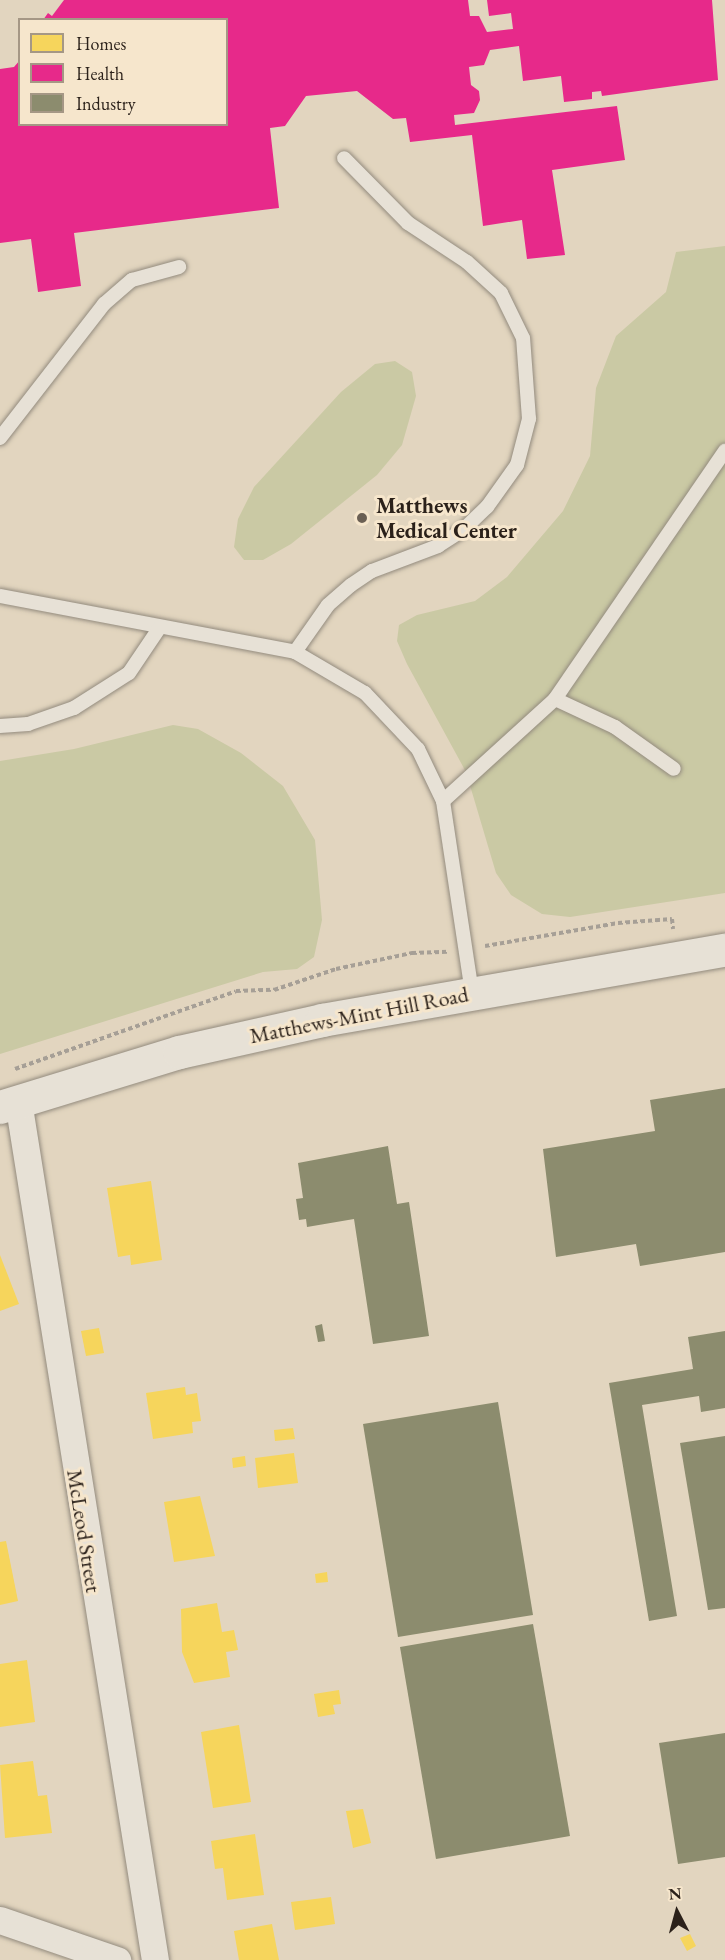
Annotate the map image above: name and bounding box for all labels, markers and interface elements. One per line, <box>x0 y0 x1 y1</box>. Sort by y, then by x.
legend <box>18 18 228 126</box>
text: Homes <box>76 32 126 55</box>
text: Health <box>76 62 124 85</box>
text: Industry <box>76 92 136 115</box>
place label: Matthews Medical Center <box>376 492 517 544</box>
marker: Matthews Medical Center <box>353 509 371 527</box>
street label: Matthews-Mint Hill Road <box>247 981 471 1049</box>
street label: McLeod Street <box>61 1468 107 1594</box>
north arrow <box>647 1882 707 1942</box>
text: N <box>668 1882 683 1905</box>

